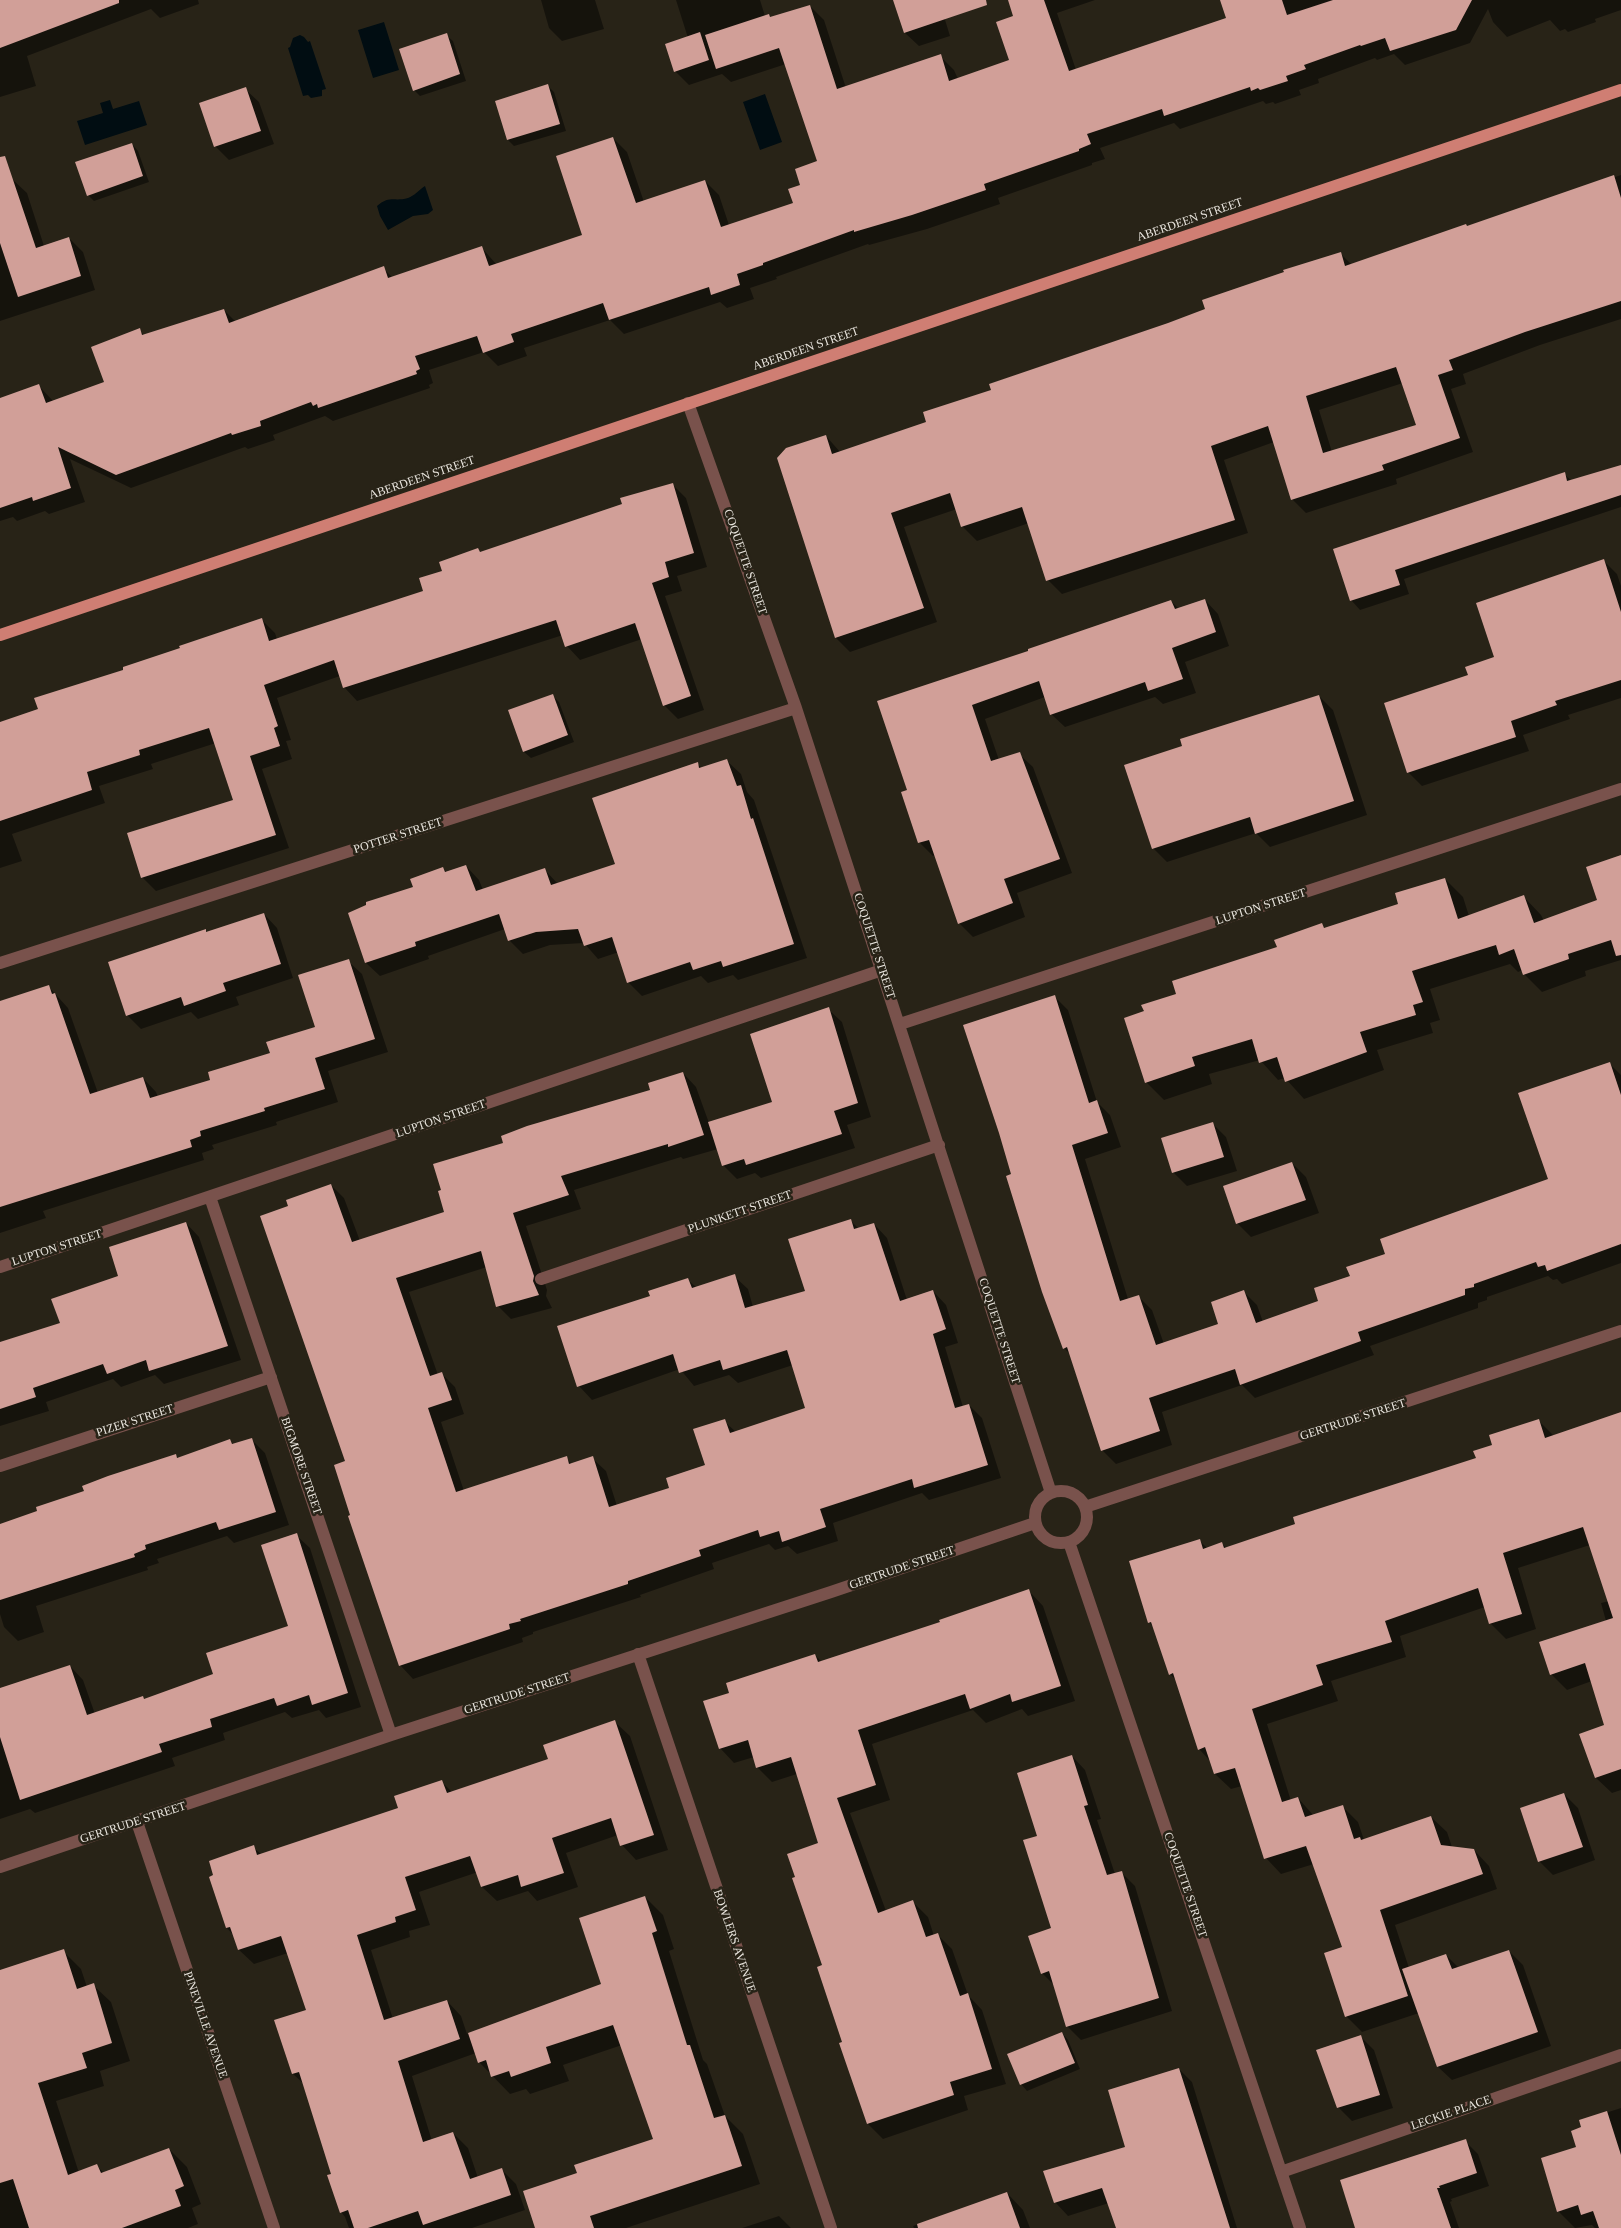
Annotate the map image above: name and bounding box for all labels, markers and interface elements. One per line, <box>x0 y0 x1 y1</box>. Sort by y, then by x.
street label: ABERDEEN STREET <box>1135 195 1245 245</box>
street label: ABERDEEN STREET <box>751 324 861 374</box>
street label: ABERDEEN STREET <box>367 453 477 503</box>
street label: COQUETTE STREET <box>720 508 770 616</box>
street label: POTTER STREET <box>352 815 444 857</box>
street label: LUPTON STREET <box>1214 886 1308 928</box>
street label: COQUETTE STREET <box>850 891 898 1001</box>
street label: LUPTON STREET <box>394 1097 488 1141</box>
street label: PLUNKETT STREET <box>686 1187 794 1237</box>
street label: LUPTON STREET <box>10 1227 104 1269</box>
street label: COQUETTE STREET <box>975 1276 1023 1386</box>
street label: GERTRUDE STREET <box>1298 1396 1408 1444</box>
street label: PIZER STREET <box>95 1402 175 1440</box>
street label: BIGMORE STREET <box>278 1415 324 1517</box>
street label: GERTRUDE STREET <box>848 1543 956 1593</box>
street label: GERTRUDE STREET <box>462 1670 572 1718</box>
street label: GERTRUDE STREET <box>78 1799 188 1847</box>
street label: COQUETTE STREET <box>1160 1831 1210 1939</box>
street label: BOWLERS AVENUE <box>710 1888 758 1994</box>
street label: PINEVILLE AVENUE <box>180 1970 230 2080</box>
street label: LECKIE PLACE <box>1409 2093 1493 2133</box>

